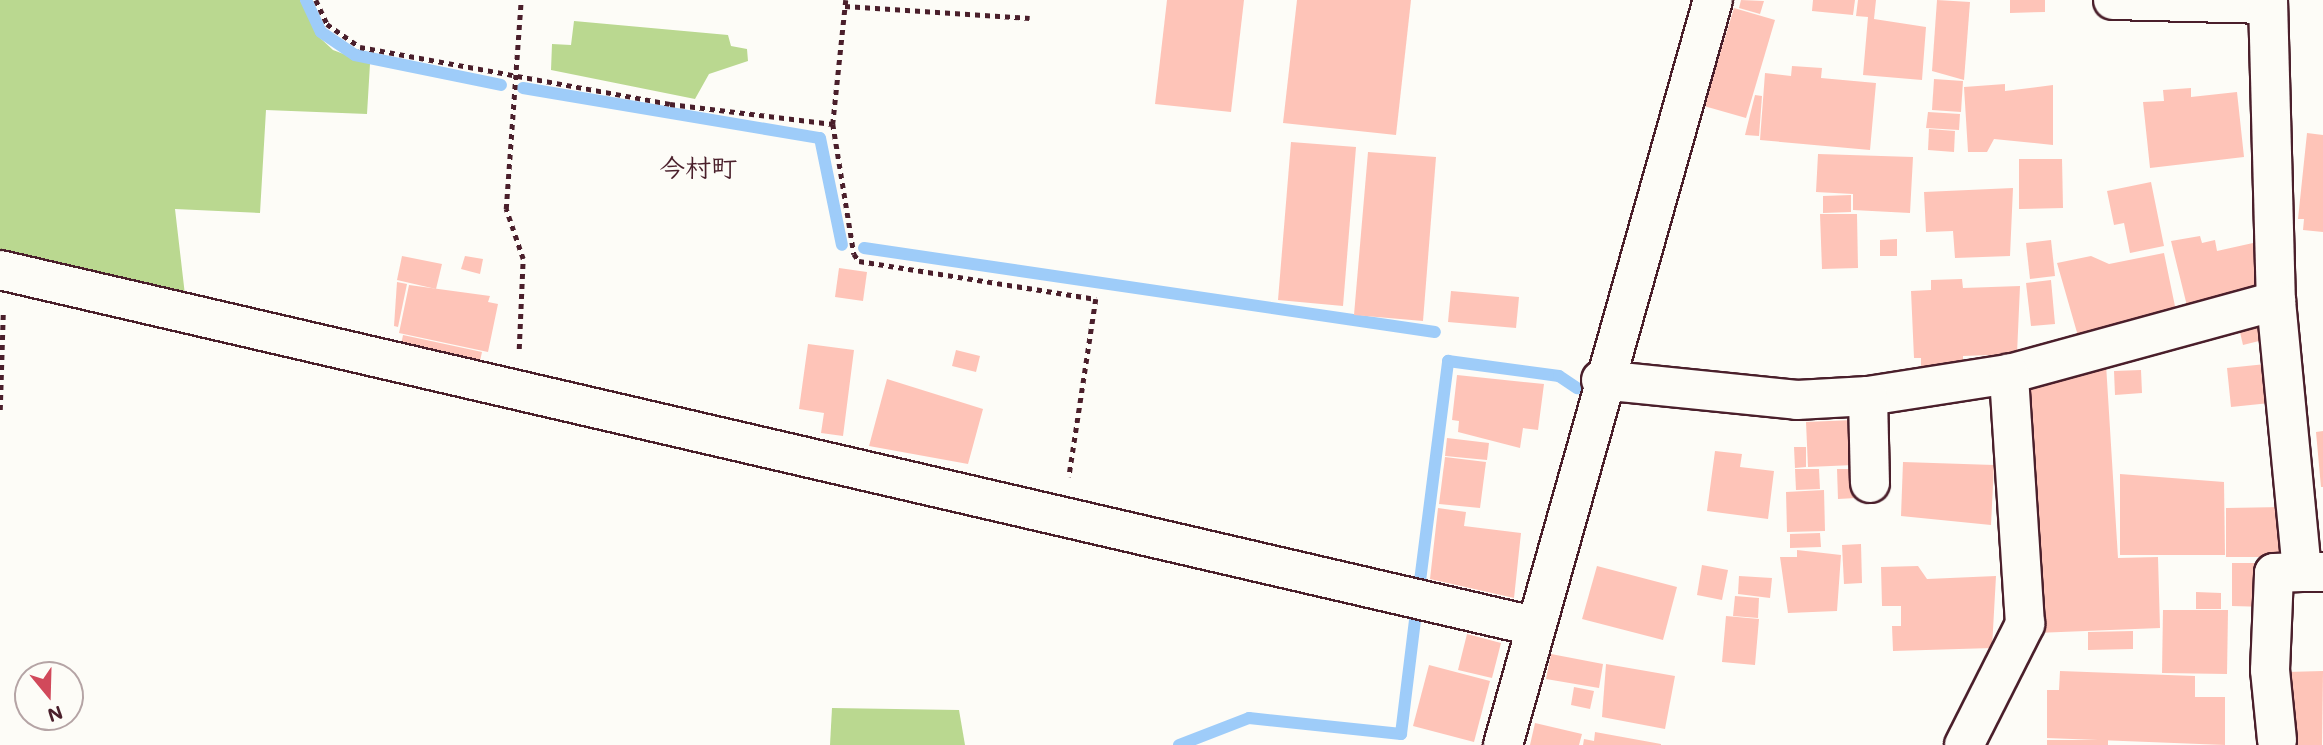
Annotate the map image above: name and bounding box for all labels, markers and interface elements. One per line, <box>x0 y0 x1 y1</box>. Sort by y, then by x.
district label: 今村町 <box>659 152 737 184</box>
north arrow <box>14 661 84 731</box>
text: N <box>44 700 66 729</box>

